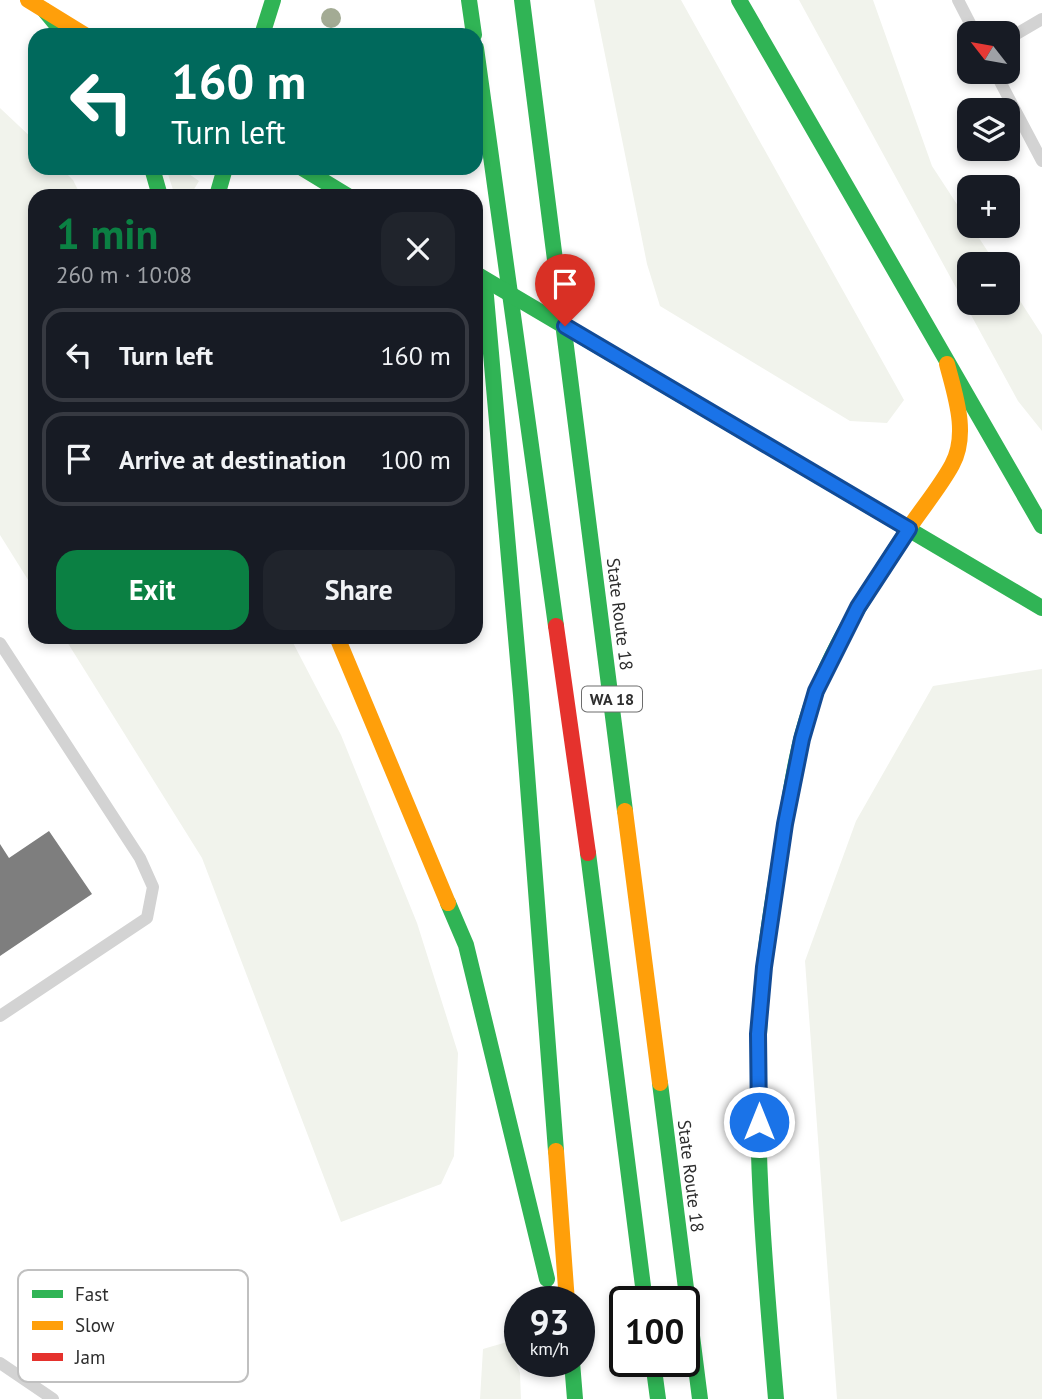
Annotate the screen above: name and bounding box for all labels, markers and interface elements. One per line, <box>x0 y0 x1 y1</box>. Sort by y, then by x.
north arrow <box>957 21 1020 84</box>
map controls <box>957 21 1020 315</box>
text: 160 m <box>171 49 306 113</box>
icon: left <box>56 56 147 147</box>
button: layers <box>957 98 1020 161</box>
text: Turn left <box>171 111 286 153</box>
button: + <box>957 175 1020 238</box>
text: 1 min <box>56 206 158 261</box>
button: close <box>381 212 455 286</box>
button: − <box>957 252 1020 315</box>
pin <box>535 254 595 326</box>
text: 260 m · 10:08 <box>56 260 192 289</box>
icon: arrive <box>546 265 584 303</box>
icon: left <box>60 336 98 374</box>
text: Turn left <box>119 339 213 372</box>
text: 160 m <box>380 339 451 372</box>
icon: arrive <box>60 440 98 478</box>
text: Arrive at destination <box>119 443 346 476</box>
text: 100 m <box>380 443 451 476</box>
button: Exit <box>56 550 249 630</box>
button: Share <box>263 550 455 630</box>
street label: State Route 18 <box>602 556 638 672</box>
road number: WA 18 <box>582 686 642 712</box>
position arrow <box>722 1085 796 1159</box>
street label: State Route 18 <box>673 1118 709 1234</box>
legend <box>18 1270 248 1382</box>
text: Fast <box>75 1282 109 1306</box>
speed limit sign: 100 <box>609 1286 700 1377</box>
text: 93 <box>530 1299 569 1345</box>
text: Slow <box>75 1313 115 1337</box>
text: km/h <box>530 1337 569 1360</box>
text: Jam <box>74 1345 105 1369</box>

